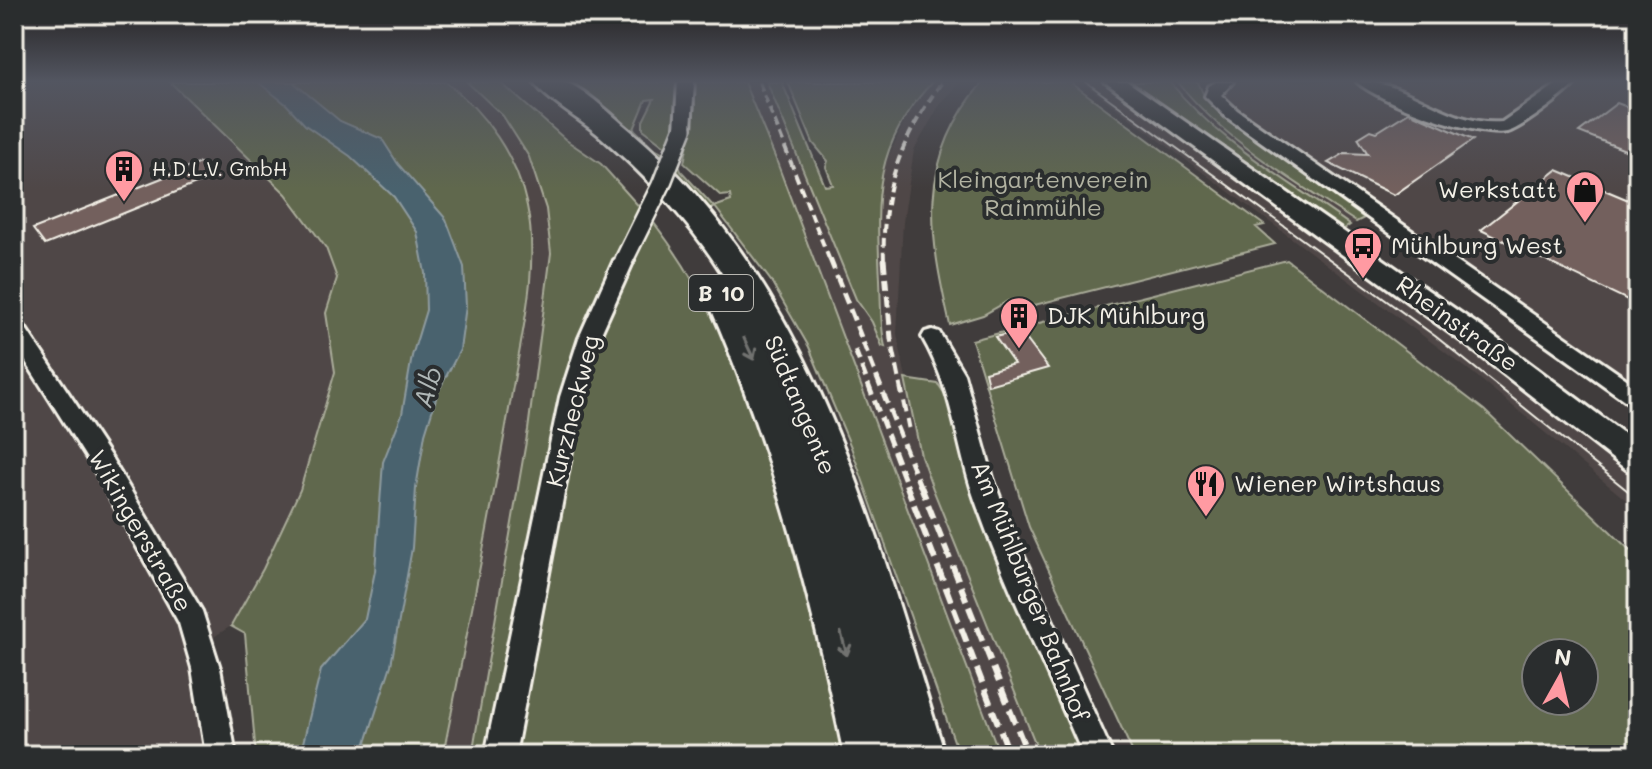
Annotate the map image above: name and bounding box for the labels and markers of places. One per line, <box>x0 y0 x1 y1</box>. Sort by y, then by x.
building icon: H.D.L.V. GmbH <box>103 148 145 203</box>
place label: H.D.L.V. GmbH <box>152 155 287 181</box>
shop icon: Werkstatt <box>1564 169 1606 224</box>
place label: Werkstatt <box>1438 173 1557 204</box>
bus stop icon: Mühlburg West <box>1342 225 1384 280</box>
place label: Mühlburg West <box>1391 229 1563 260</box>
building icon: DJK Mühlburg <box>998 295 1040 350</box>
place label: DJK Mühlburg <box>1047 299 1205 330</box>
restaurant icon: Wiener Wirtshaus <box>1185 463 1227 518</box>
place label: Wiener Wirtshaus <box>1234 467 1441 498</box>

